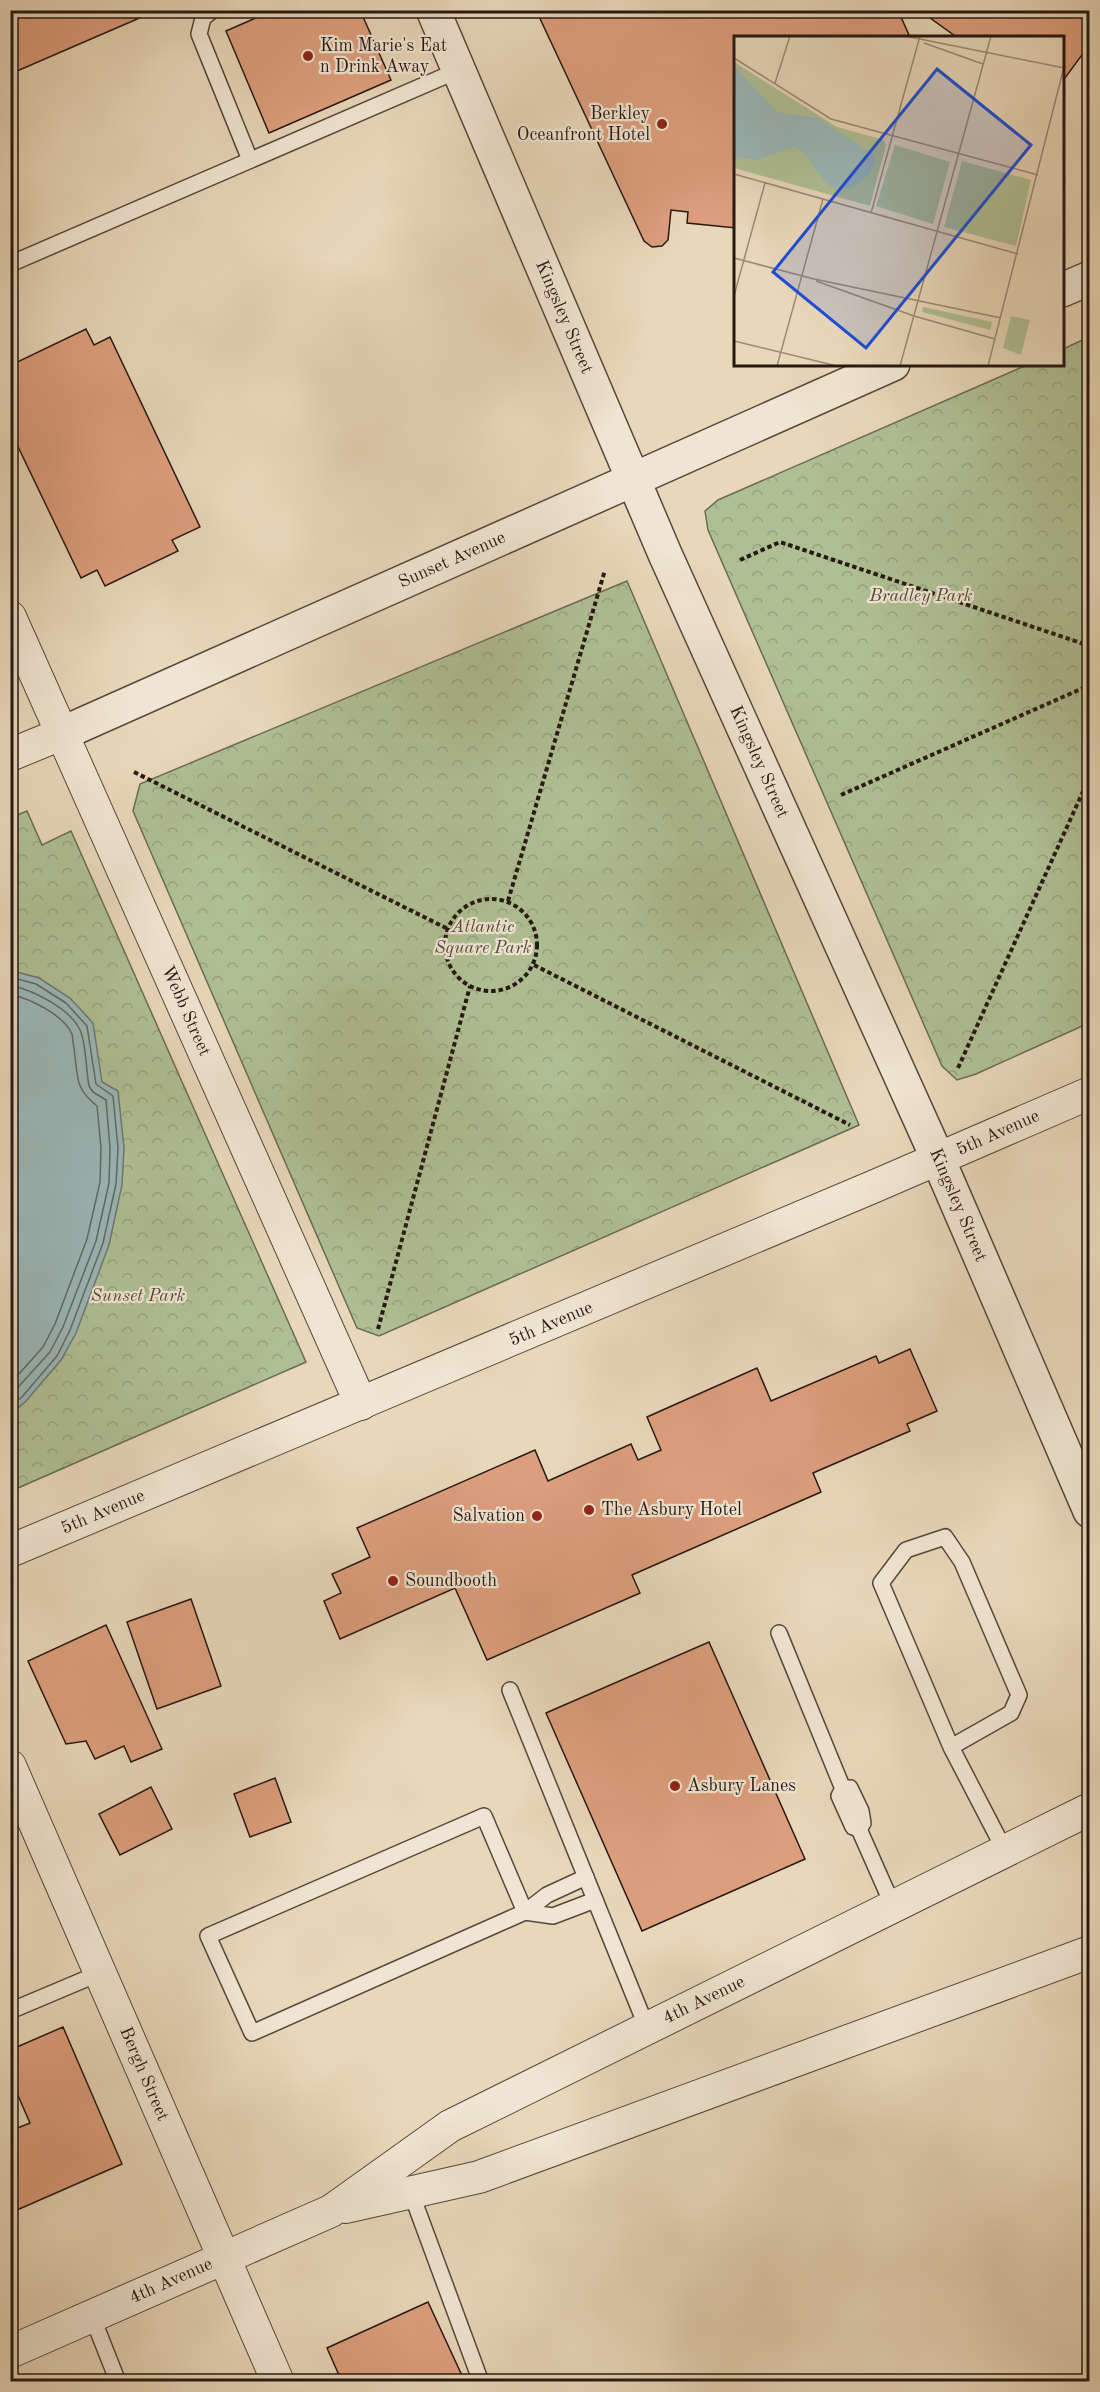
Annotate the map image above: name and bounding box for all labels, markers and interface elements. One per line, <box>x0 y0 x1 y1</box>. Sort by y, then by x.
inset map <box>734 36 1064 366</box>
place label: Kim Marie's Eat n Drink Away <box>320 37 447 76</box>
marker: Kim Marie's Eat n Drink Away <box>301 49 315 63</box>
place label: Berkley Oceanfront Hotel <box>517 105 650 144</box>
marker: Berkley Oceanfront Hotel <box>655 117 669 131</box>
street label: Kingsley Street <box>532 258 596 376</box>
street label: Sunset Avenue <box>396 528 508 592</box>
park label: Bradley Park <box>868 587 973 605</box>
street label: Kingsley Street <box>726 703 792 821</box>
park label: Atlantic Square Park <box>434 918 532 957</box>
street label: Webb Street <box>158 963 214 1059</box>
street label: 5th Avenue <box>954 1107 1042 1159</box>
street label: Kingsley Street <box>926 1146 990 1264</box>
park label: Sunset Park <box>91 1287 186 1305</box>
street label: 5th Avenue <box>507 1298 595 1350</box>
street label: 5th Avenue <box>59 1486 147 1538</box>
place label: The Asbury Hotel <box>601 1501 742 1519</box>
marker: The Asbury Hotel <box>582 1503 596 1517</box>
place label: Salvation <box>452 1507 525 1525</box>
marker: Salvation <box>530 1509 544 1523</box>
place label: Soundbooth <box>405 1572 497 1590</box>
marker: Soundbooth <box>386 1574 400 1588</box>
place label: Asbury Lanes <box>687 1777 796 1795</box>
marker: Asbury Lanes <box>668 1779 682 1793</box>
street label: 4th Avenue <box>660 1972 748 2028</box>
street label: Bergh Street <box>116 2024 172 2124</box>
street label: 4th Avenue <box>127 2255 215 2307</box>

